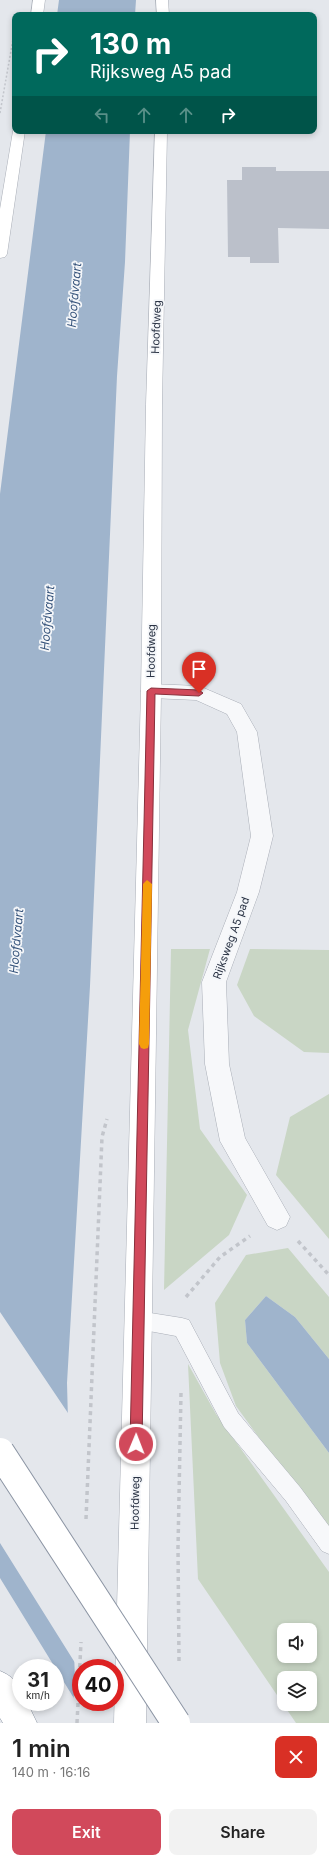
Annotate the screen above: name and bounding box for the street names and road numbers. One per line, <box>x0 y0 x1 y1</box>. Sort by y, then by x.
street label: Hoofdweg <box>148 300 164 354</box>
street label: Hoofdweg <box>144 624 158 678</box>
street label: Rijksweg A5 pad <box>210 895 252 981</box>
street label: Hoofdweg <box>128 1476 142 1530</box>

